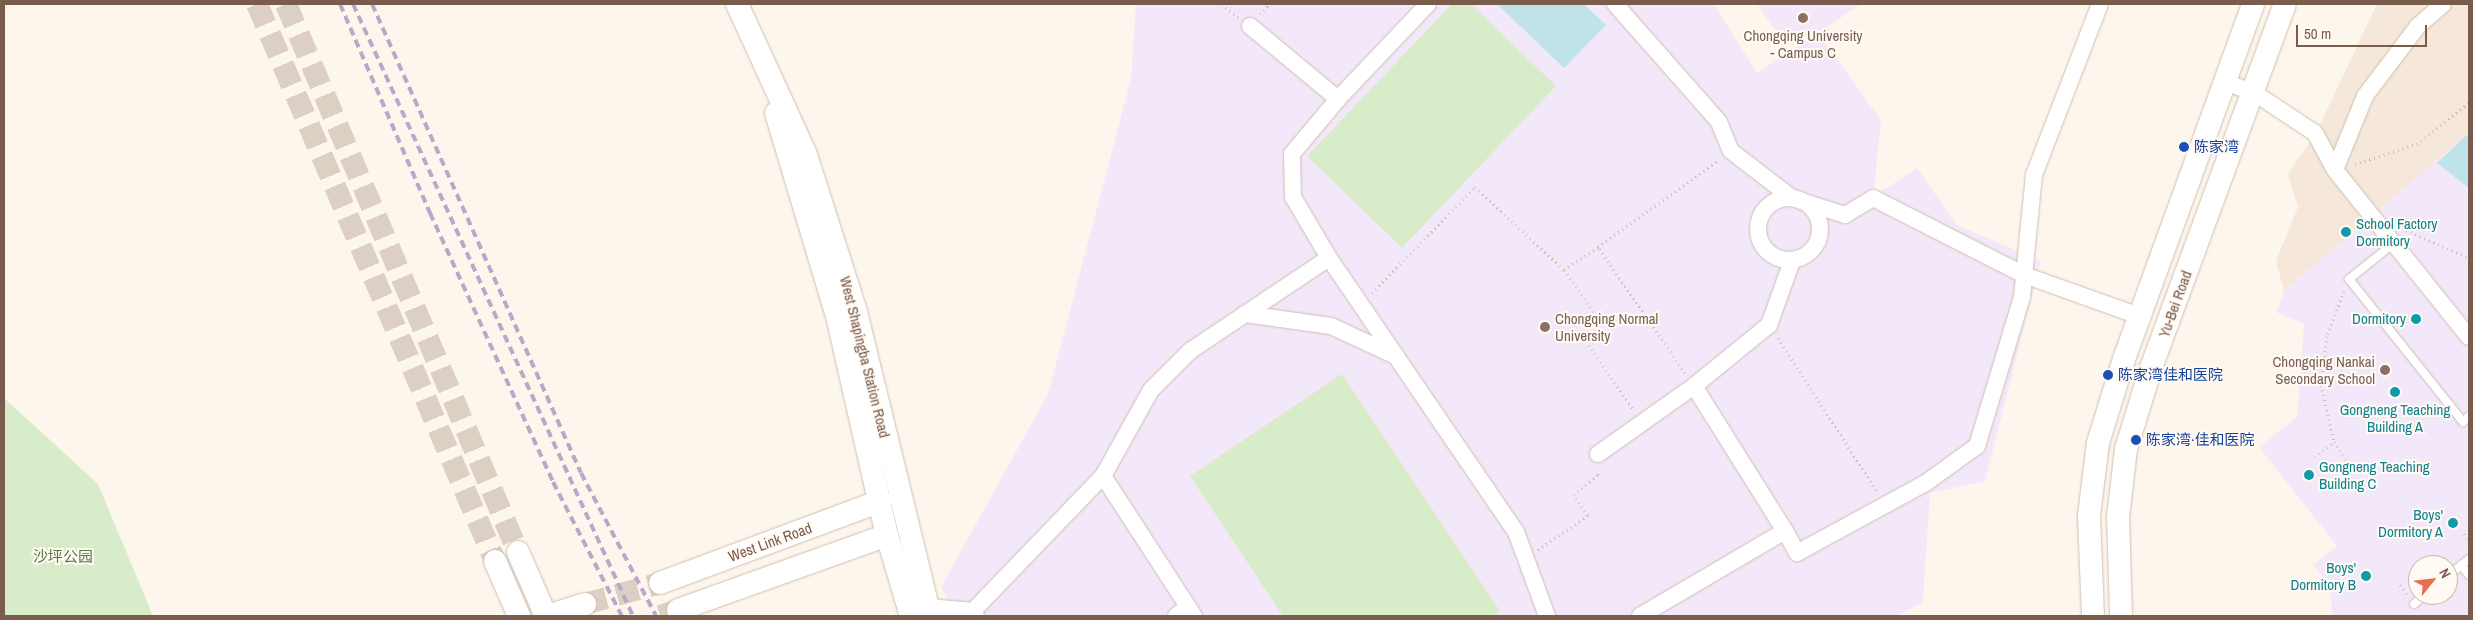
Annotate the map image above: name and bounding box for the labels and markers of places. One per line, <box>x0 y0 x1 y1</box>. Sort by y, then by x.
marker: Chongqing University - Campus C <box>1797 12 1809 24</box>
place label: Chongqing University - Campus C <box>1744 26 1862 61</box>
place label: 陈家湾 <box>2194 138 2239 156</box>
marker: 陈家湾 <box>2178 141 2190 153</box>
place label: School Factory Dormitory <box>2356 214 2437 249</box>
marker: School Factory Dormitory <box>2340 226 2352 238</box>
place label: Chongqing Normal University <box>1555 309 1658 344</box>
place label: Dormitory <box>2352 310 2406 328</box>
marker: Dormitory <box>2410 313 2422 325</box>
marker: Chongqing Normal University <box>1539 321 1551 333</box>
place label: Chongqing Nankai Secondary School <box>2272 352 2375 387</box>
marker: Chongqing Nankai Secondary School <box>2379 364 2391 376</box>
place label: 陈家湾佳和医院 <box>2118 366 2223 384</box>
marker: 陈家湾佳和医院 <box>2102 369 2114 381</box>
marker: Gongneng Teaching Building A <box>2389 386 2401 398</box>
place label: Gongneng Teaching Building A <box>2340 400 2450 435</box>
place label: 陈家湾·佳和医院 <box>2146 431 2254 449</box>
marker: 陈家湾·佳和医院 <box>2130 434 2142 446</box>
place label: Gongneng Teaching Building C <box>2319 457 2430 492</box>
marker: Gongneng Teaching Building C <box>2303 469 2315 481</box>
place label: Boys' Dormitory A <box>2377 505 2443 540</box>
marker: Boys' Dormitory A <box>2447 517 2459 529</box>
place label: Boys' Dormitory B <box>2290 558 2356 593</box>
marker: Boys' Dormitory B <box>2360 570 2372 582</box>

